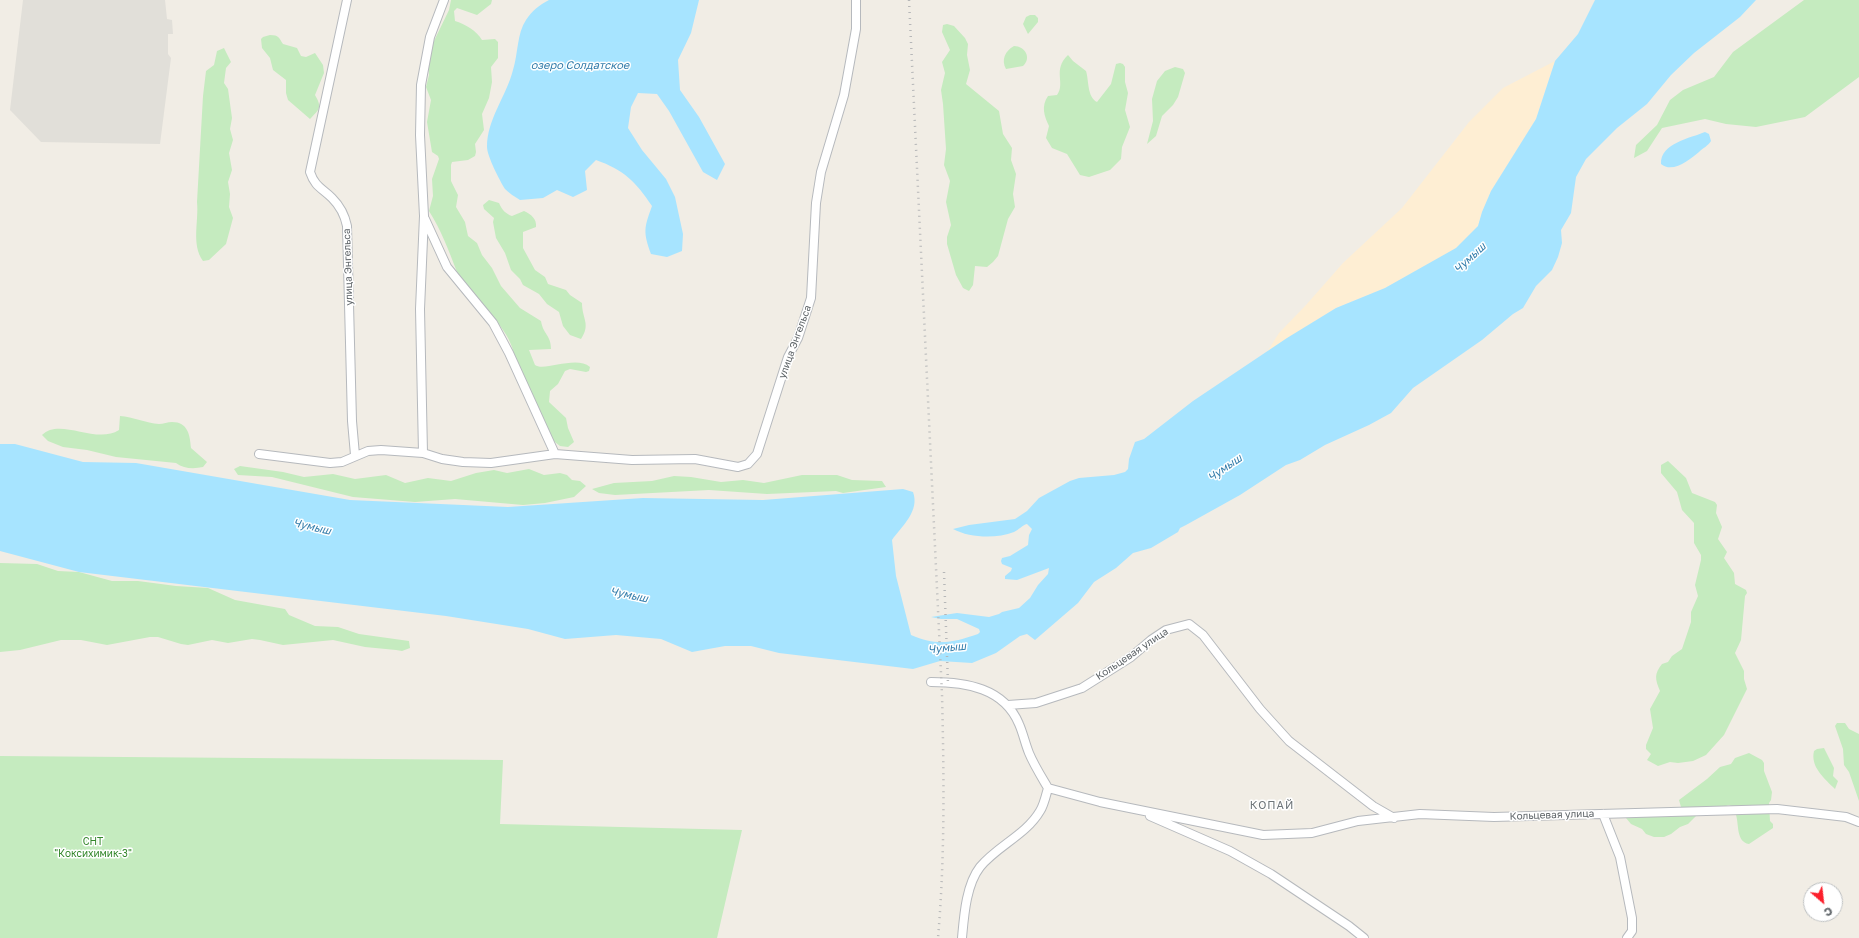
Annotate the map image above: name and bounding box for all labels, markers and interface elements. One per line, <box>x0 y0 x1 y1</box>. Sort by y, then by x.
water label: озеро Солдатское <box>531 59 629 73</box>
street label: улица Энгельса <box>341 228 355 306</box>
water label: Чумыш <box>1451 240 1489 276</box>
street label: улица Энгельса <box>776 304 814 380</box>
water label: Чумыш <box>1205 452 1245 484</box>
water label: Чумыш <box>292 516 332 538</box>
water label: Чумыш <box>609 585 649 605</box>
street label: Кольцевая улица <box>1094 625 1170 683</box>
water label: Чумыш <box>927 639 967 657</box>
district label: КОПАЙ <box>1250 799 1294 813</box>
street label: Кольцевая улица <box>1510 808 1594 822</box>
park label: СНТ "Коксихимик-3" <box>54 836 132 860</box>
north arrow <box>1803 882 1843 922</box>
text: С <box>1822 905 1835 920</box>

